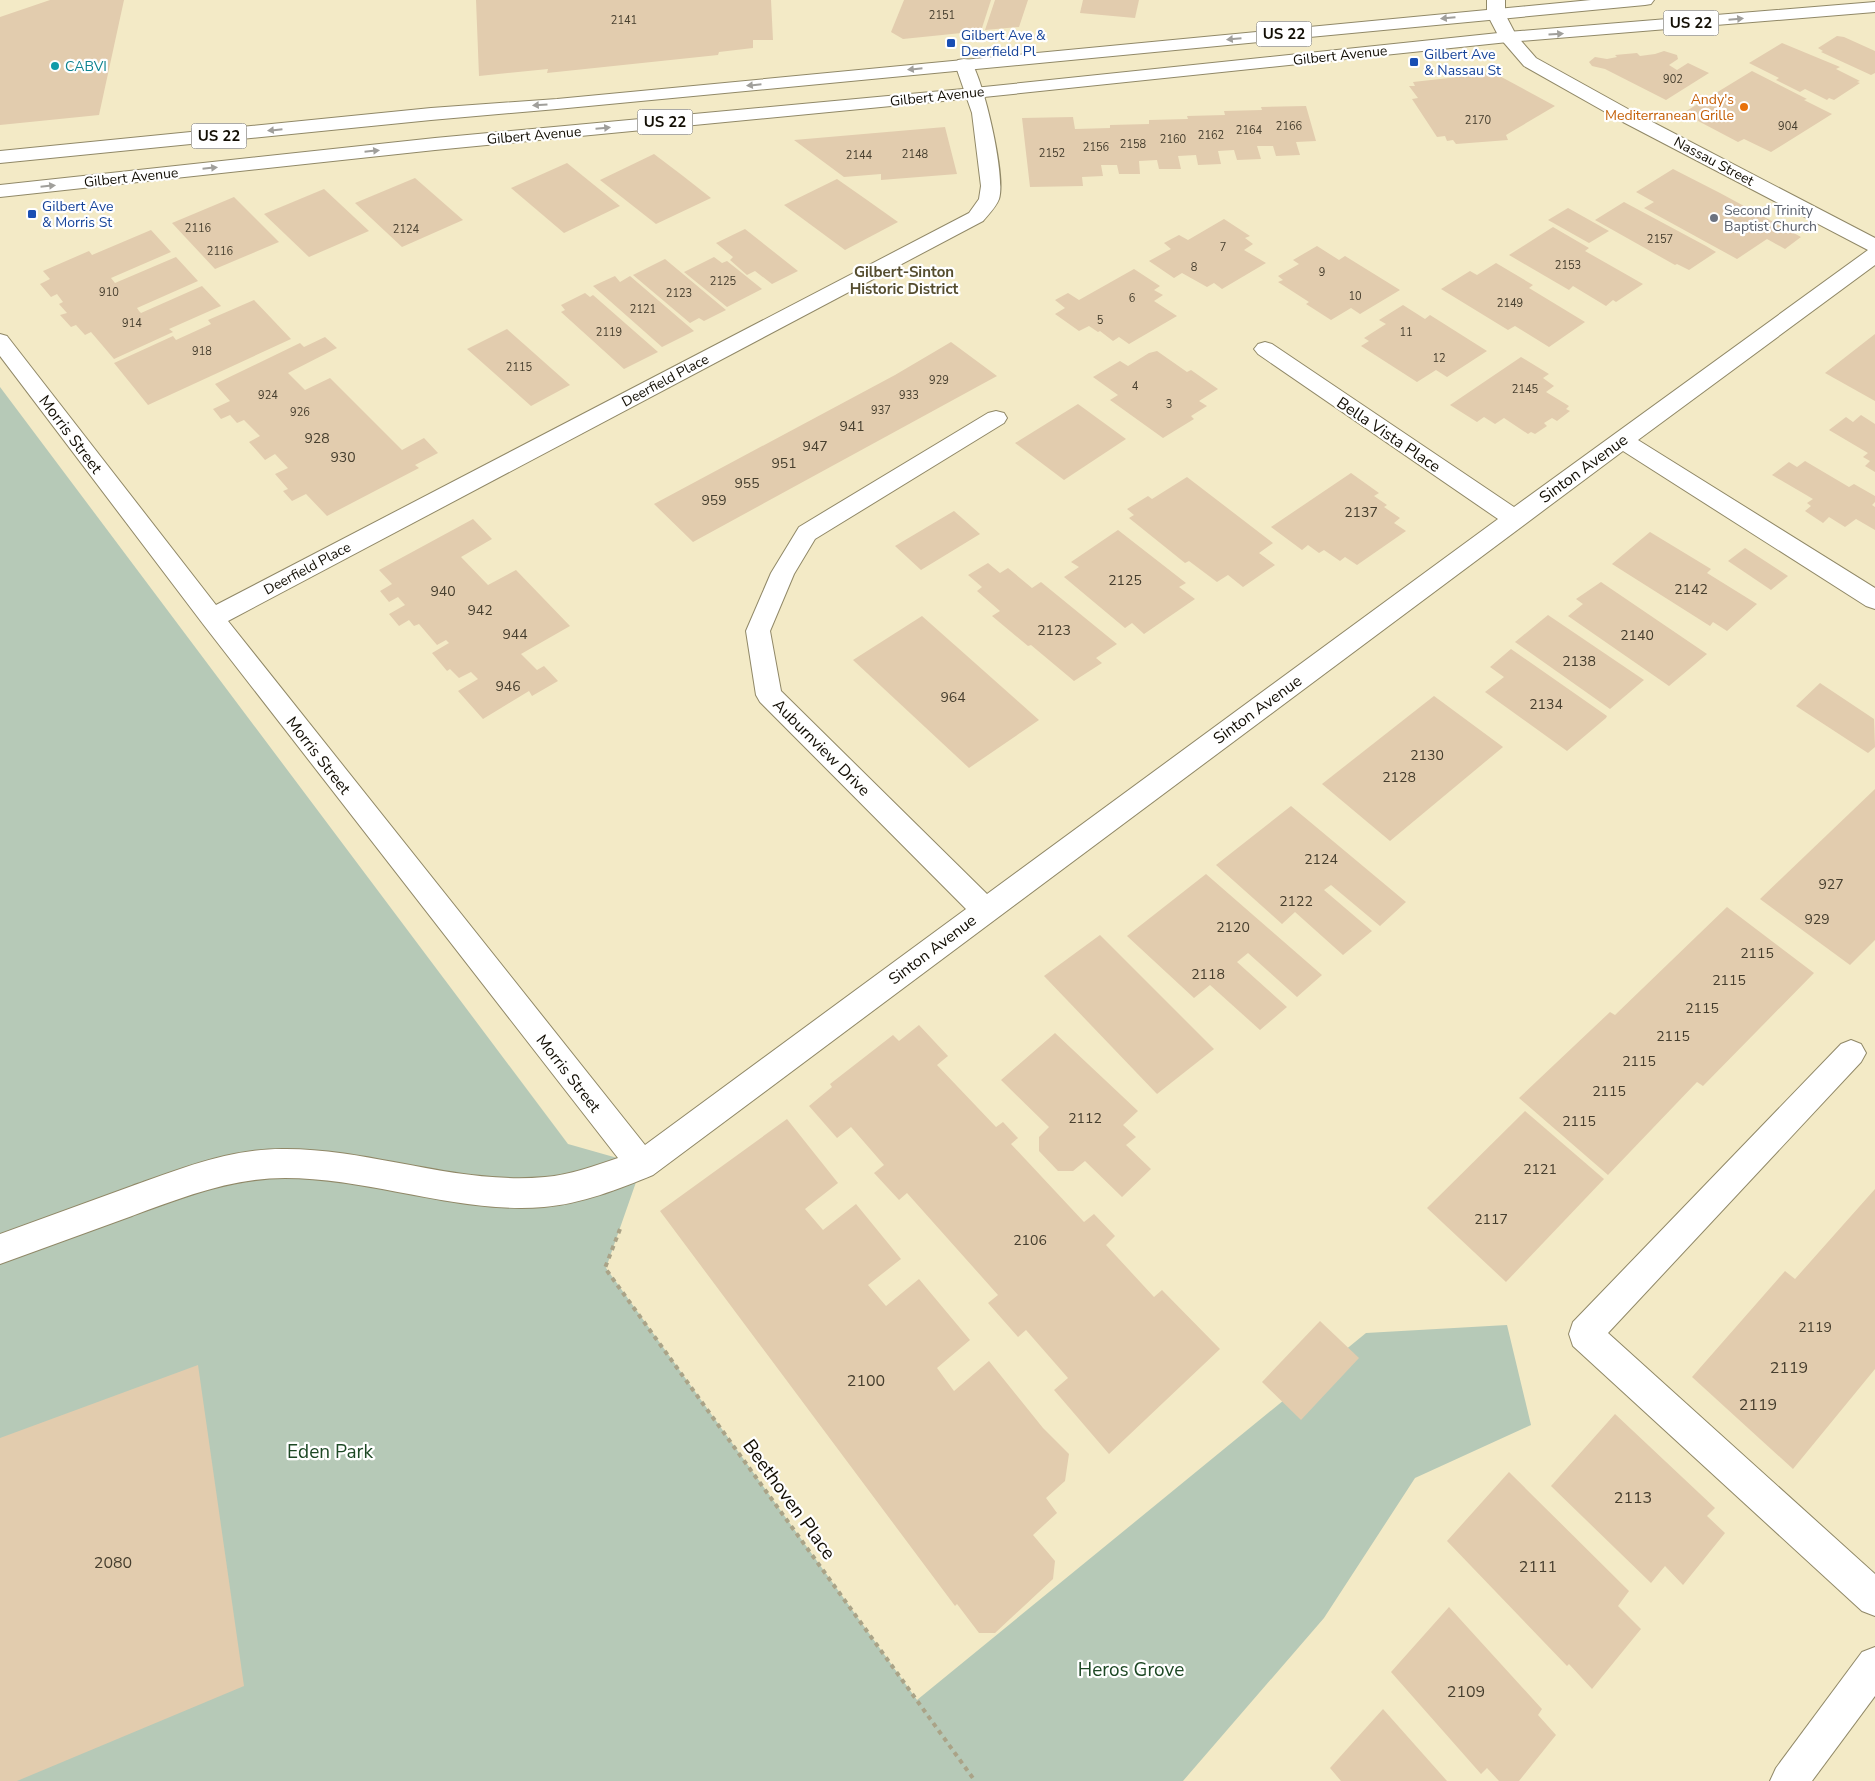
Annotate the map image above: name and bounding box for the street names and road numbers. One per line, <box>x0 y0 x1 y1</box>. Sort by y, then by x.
road number: US 22 <box>1664 10 1718 36</box>
road number: US 22 <box>1256 22 1312 46</box>
street label: Gilbert Avenue <box>1292 41 1388 70</box>
street label: Gilbert Avenue <box>889 82 985 111</box>
road number: US 22 <box>638 110 692 134</box>
street label: Gilbert Avenue <box>486 122 582 149</box>
road number: US 22 <box>192 124 246 148</box>
street label: Nassau Street <box>1670 132 1757 191</box>
street label: Gilbert Avenue <box>83 163 179 192</box>
street label: Deerfield Place <box>618 350 712 411</box>
street label: Morris Street <box>33 391 107 479</box>
street label: Bella Vista Place <box>1332 392 1445 478</box>
street label: Sinton Avenue <box>1535 429 1632 508</box>
street label: Deerfield Place <box>260 538 354 599</box>
street label: Sinton Avenue <box>1209 670 1306 749</box>
street label: Auburnview Drive <box>768 694 875 801</box>
street label: Morris Street <box>281 712 356 799</box>
street label: Sinton Avenue <box>884 910 981 990</box>
street label: Morris Street <box>531 1030 606 1117</box>
street label: Beethoven Place <box>737 1434 842 1565</box>

